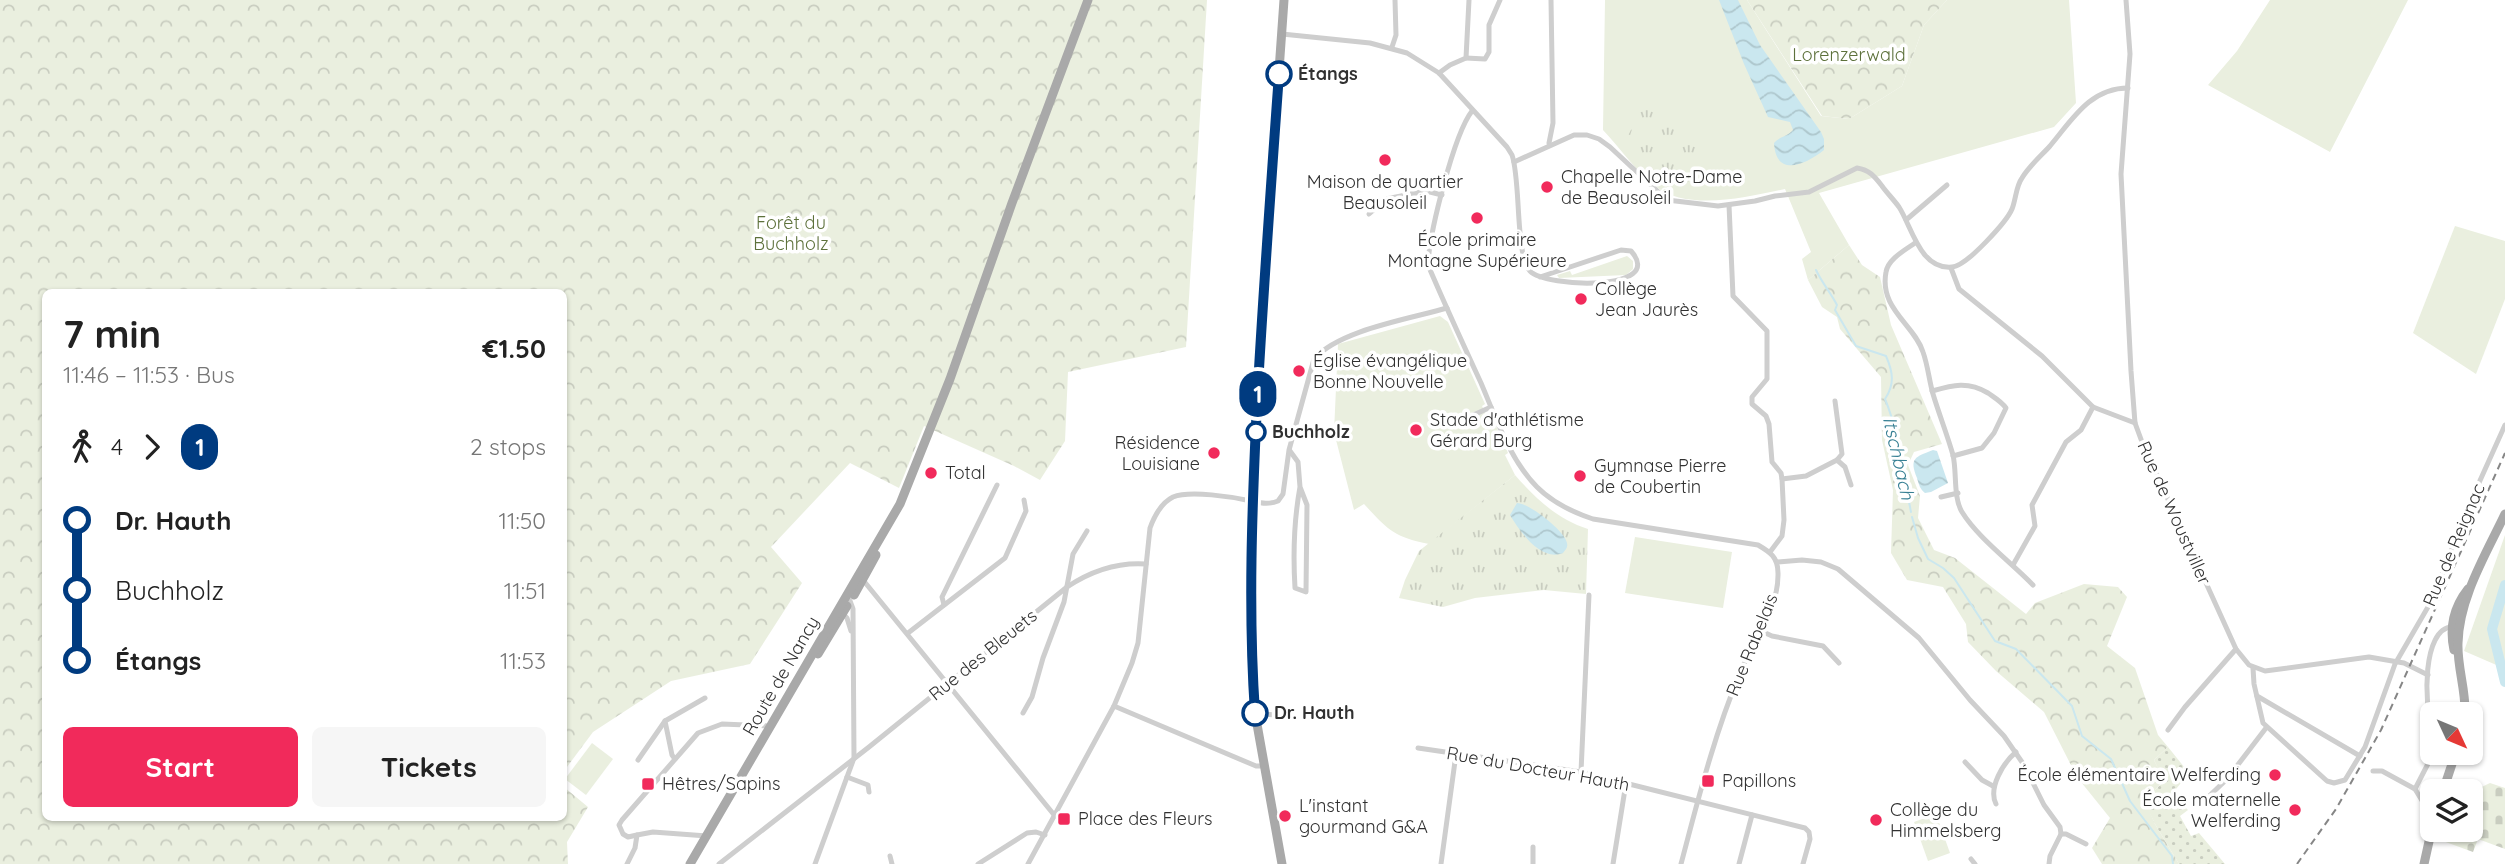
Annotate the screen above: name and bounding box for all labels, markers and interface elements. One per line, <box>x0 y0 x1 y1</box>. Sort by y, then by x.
park label: Lorenzerwald <box>1792 43 1906 66</box>
marker: Étangs <box>1266 61 1292 87</box>
place label: Étangs <box>1298 62 1358 85</box>
marker: Maison de quartier Beausoleil <box>1377 152 1393 168</box>
place label: Chapelle Notre-Dame de Beausoleil <box>1561 165 1742 209</box>
place label: Maison de quartier Beausoleil <box>1307 170 1463 214</box>
marker: Chapelle Notre-Dame de Beausoleil <box>1539 179 1555 195</box>
marker: École primaire Montagne Supérieure <box>1469 210 1485 226</box>
park label: Forêt du Buchholz <box>753 211 829 255</box>
place label: École primaire Montagne Supérieure <box>1387 228 1567 272</box>
place label: Collège Jean Jaurès <box>1595 277 1698 321</box>
marker: Collège Jean Jaurès <box>1573 291 1589 307</box>
text: 7 min <box>63 310 161 358</box>
text: €1.50 <box>482 332 546 365</box>
place label: Église évangélique Bonne Nouvelle <box>1313 349 1467 393</box>
text: 11:46 – 11:53 · Bus <box>63 360 235 389</box>
marker: Église évangélique Bonne Nouvelle <box>1291 363 1307 379</box>
line badge: 1 <box>1235 371 1281 417</box>
text: 1 <box>1253 379 1263 409</box>
place label: Stade d'athlétisme Gérard Burg <box>1430 408 1584 452</box>
water label: Itschbach <box>1878 414 1920 503</box>
place label: Buchholz <box>1272 420 1350 443</box>
marker: Buchholz <box>1246 422 1266 442</box>
marker: Stade d'athlétisme Gérard Burg <box>1408 422 1424 438</box>
icon: walk <box>63 428 101 466</box>
icon: forward <box>133 428 171 466</box>
place label: Résidence Louisiane <box>1115 431 1200 475</box>
text: 4 <box>111 432 123 461</box>
text: 1 <box>195 432 204 462</box>
text: 2 stops <box>470 432 546 461</box>
street label: Rue de Woustviller <box>2133 438 2216 588</box>
marker: Résidence Louisiane <box>1206 445 1222 461</box>
place label: Gymnase Pierre de Coubertin <box>1594 454 1726 498</box>
place label: Total <box>945 461 986 484</box>
marker: Total <box>923 465 939 481</box>
marker: Gymnase Pierre de Coubertin <box>1572 468 1588 484</box>
street label: Rue de Reignac <box>2417 480 2490 610</box>
text: Dr. Hauth <box>115 504 231 537</box>
text: 11:50 <box>498 506 546 535</box>
text: Buchholz <box>115 574 224 607</box>
text: 11:51 <box>504 576 546 605</box>
street label: Rue Rabelais <box>1721 590 1783 700</box>
street label: Rue des Bleuets <box>924 604 1042 705</box>
street label: Route de Nancy <box>737 612 824 740</box>
text: Étangs <box>115 644 201 677</box>
text: 11:53 <box>500 646 546 675</box>
marker: Dr. Hauth <box>1242 700 1268 726</box>
place label: Dr. Hauth <box>1274 701 1355 724</box>
north arrow <box>2420 702 2483 765</box>
map controls <box>2420 702 2483 842</box>
button: Start <box>63 727 298 807</box>
button: Tickets <box>312 727 546 807</box>
street label: Rue du Docteur Hauth <box>1445 741 1631 796</box>
place label: École élémentaire Welferding <box>2017 763 2261 786</box>
marker: École élémentaire Welferding <box>2267 767 2283 783</box>
place label: Papillons <box>1722 769 1796 792</box>
place label: Hêtres/Sapins <box>662 772 780 795</box>
marker: Papillons <box>1700 773 1716 789</box>
marker: Hêtres/Sapins <box>640 776 656 792</box>
button: layers <box>2420 779 2483 842</box>
place label: École maternelle Welferding <box>2142 788 2281 832</box>
place label: L'instant gourmand G&A <box>1299 794 1428 838</box>
place label: Collège du Himmelsberg <box>1890 798 2001 842</box>
marker: École maternelle Welferding <box>2287 802 2303 818</box>
place label: Place des Fleurs <box>1078 807 1213 830</box>
marker: L'instant gourmand G&A <box>1277 808 1293 824</box>
marker: Place des Fleurs <box>1056 811 1072 827</box>
marker: Collège du Himmelsberg <box>1868 812 1884 828</box>

